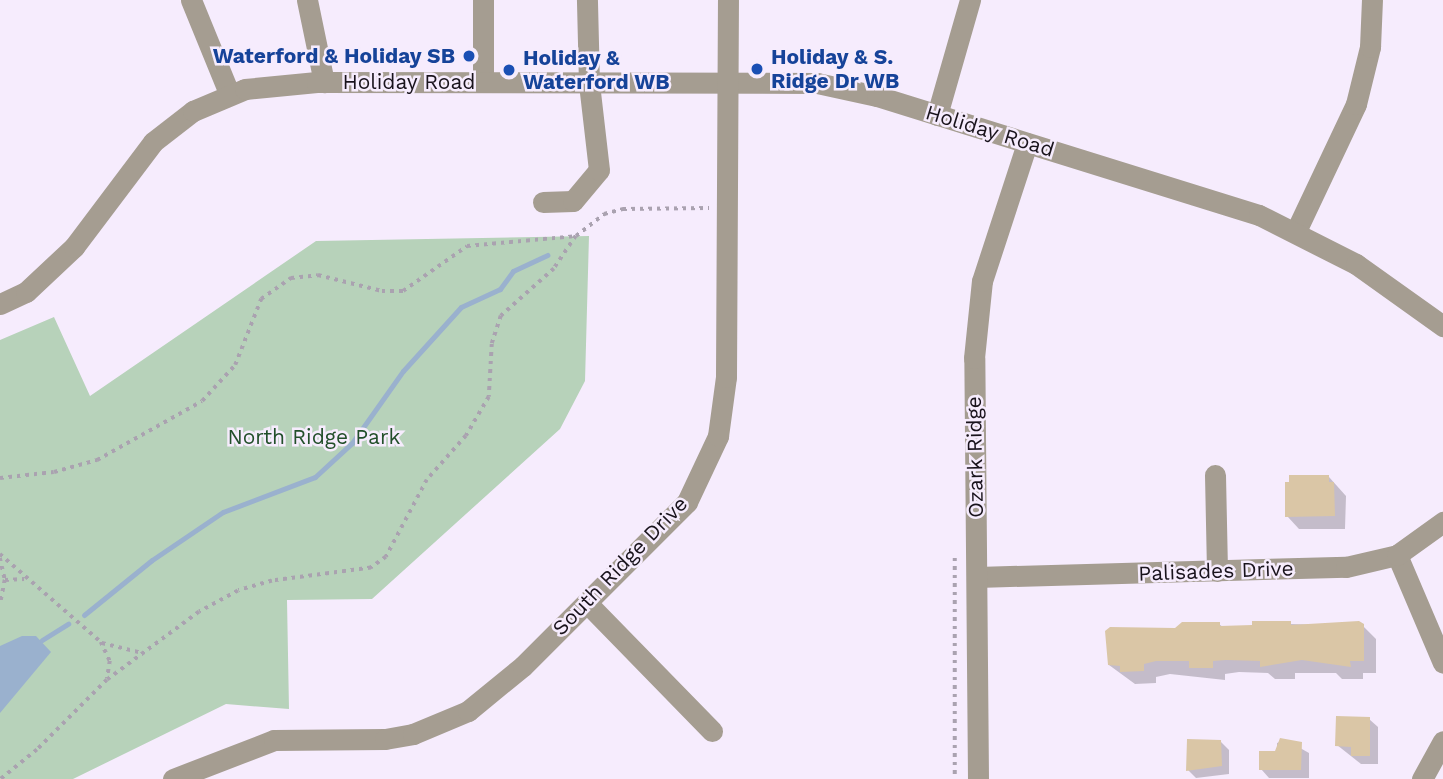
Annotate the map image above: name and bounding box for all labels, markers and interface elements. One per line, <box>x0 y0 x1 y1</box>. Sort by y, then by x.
place label: Waterford & Holiday SB <box>212 43 455 69</box>
place label: Holiday & S. Ridge Dr WB <box>771 44 900 94</box>
place label: Holiday & Waterford WB <box>523 45 670 95</box>
marker: Waterford & Holiday SB <box>461 48 477 64</box>
marker: Holiday & S. Ridge Dr WB <box>749 61 765 77</box>
marker: Holiday & Waterford WB <box>501 62 517 78</box>
street label: Holiday Road <box>342 69 476 95</box>
street label: Holiday Road <box>922 99 1058 163</box>
street label: Ozark Ridge <box>961 396 989 518</box>
park label: North Ridge Park <box>228 424 400 450</box>
street label: South Ridge Drive <box>547 491 693 641</box>
street label: Palisades Drive <box>1138 556 1294 586</box>

